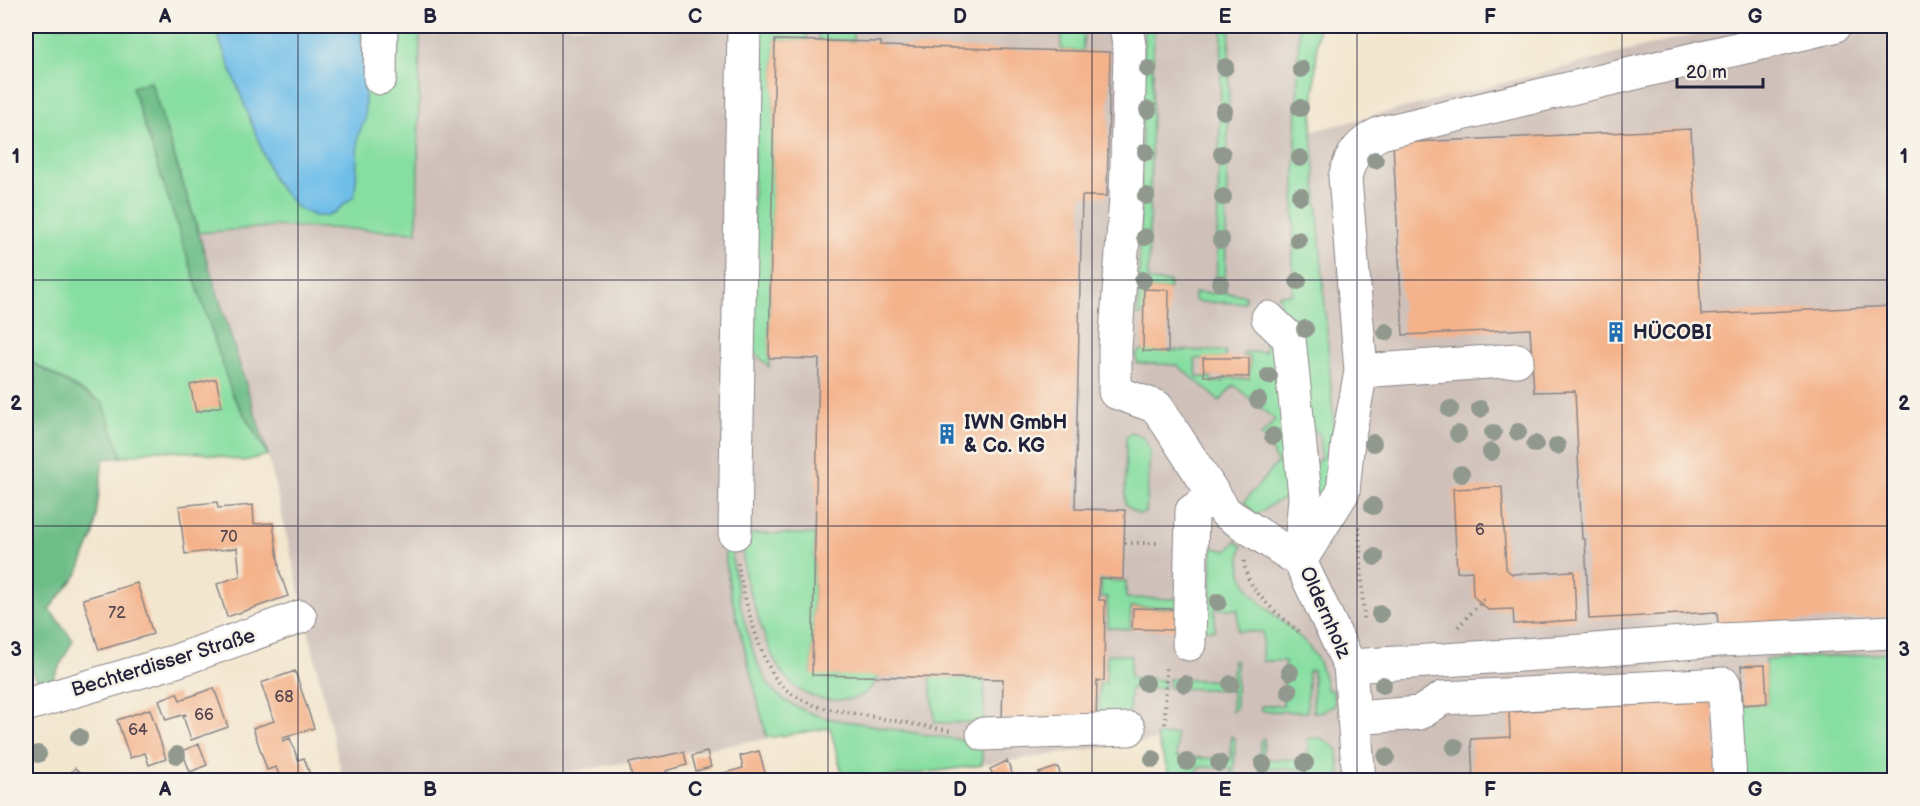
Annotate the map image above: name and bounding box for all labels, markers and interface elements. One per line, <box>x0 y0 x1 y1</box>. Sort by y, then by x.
text: A <box>158 5 172 29</box>
text: B <box>423 5 437 29</box>
text: C <box>688 5 702 29</box>
text: D <box>953 5 967 29</box>
text: E <box>1219 5 1232 29</box>
text: F <box>1484 5 1496 29</box>
text: G <box>1748 5 1763 29</box>
scale bar <box>1677 51 1762 89</box>
text: 20 m <box>1686 62 1727 83</box>
text: 1 <box>12 145 20 169</box>
text: 1 <box>1900 145 1908 169</box>
building icon: HÜCOBI <box>1604 320 1628 344</box>
place label: HÜCOBI <box>1633 320 1712 345</box>
text: 2 <box>10 392 22 416</box>
text: 2 <box>1898 392 1910 416</box>
place label: IWN GmbH & Co. KG <box>964 411 1067 458</box>
building icon: IWN GmbH & Co. KG <box>935 422 959 446</box>
house number: 6 <box>1475 521 1485 540</box>
house number: 70 <box>220 528 238 547</box>
street label: Oldernholz <box>1294 563 1356 662</box>
house number: 72 <box>108 604 126 623</box>
street label: Bechterdisser Straße <box>69 624 258 702</box>
text: 3 <box>10 638 22 662</box>
text: 3 <box>1898 638 1910 662</box>
house number: 68 <box>274 688 294 707</box>
house number: 66 <box>194 706 214 725</box>
house number: 64 <box>128 721 148 740</box>
text: A <box>158 778 172 802</box>
text: B <box>423 778 437 802</box>
text: C <box>688 778 702 802</box>
text: D <box>953 778 967 802</box>
text: E <box>1219 778 1232 802</box>
text: F <box>1484 778 1496 802</box>
text: G <box>1748 778 1763 802</box>

